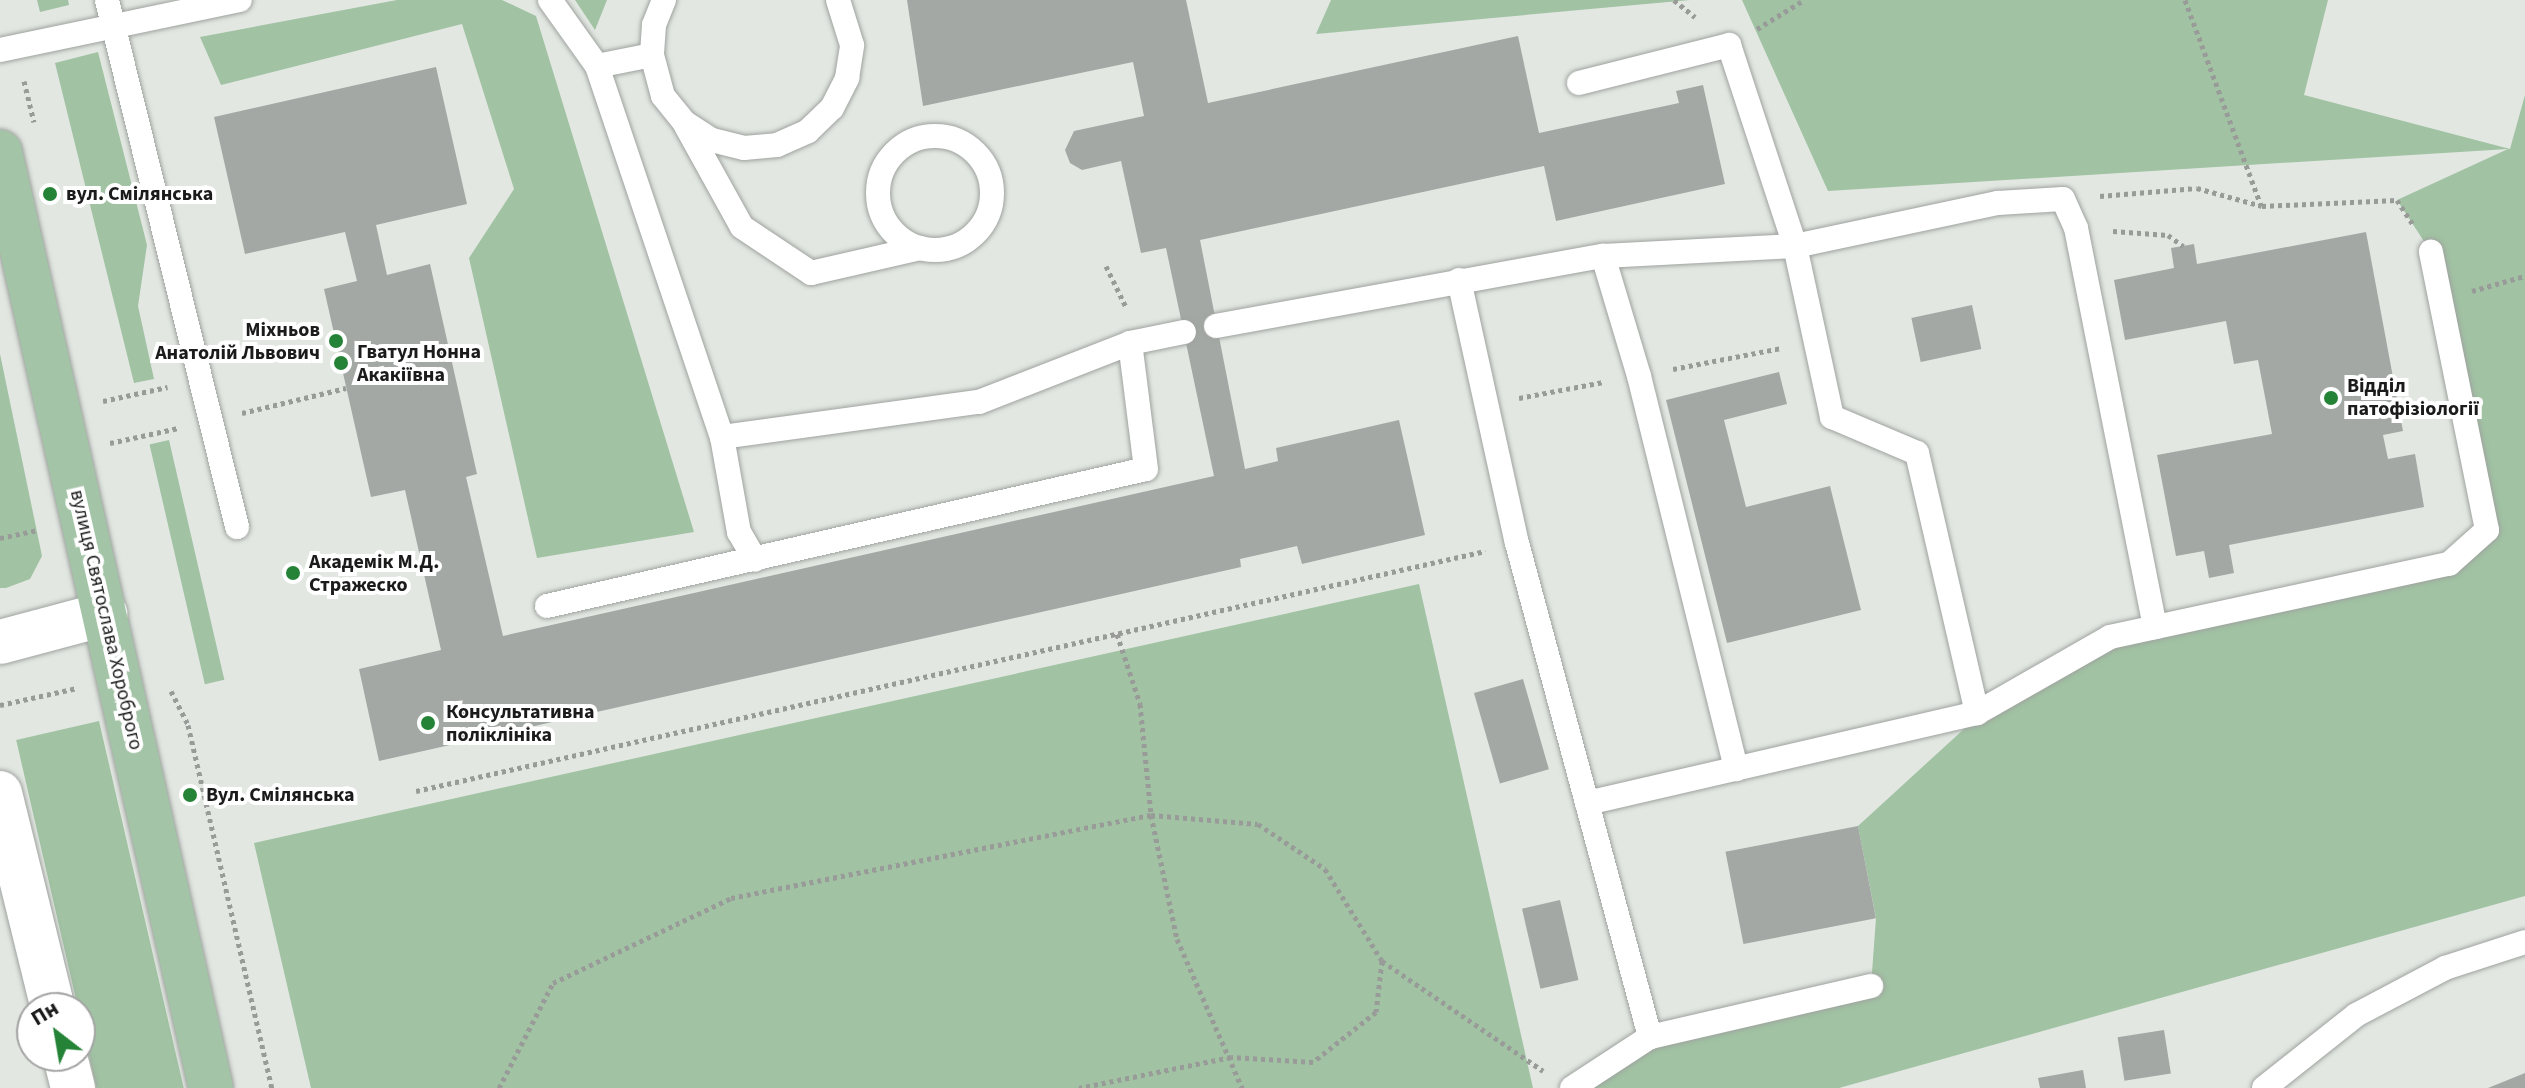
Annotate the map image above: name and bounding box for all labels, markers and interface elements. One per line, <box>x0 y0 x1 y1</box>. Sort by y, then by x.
place label: вул. Смілянська <box>66 182 213 206</box>
marker: вул. Смілянська <box>41 185 59 203</box>
place label: Міхньов Анатолій Львович <box>155 318 320 365</box>
marker: Міхньов Анатолій Львович <box>327 332 345 350</box>
place label: Гватул Нонна Акакіївна <box>357 340 481 387</box>
marker: Гватул Нонна Акакіївна <box>332 354 350 372</box>
place label: Відділ патофізіології <box>2347 374 2479 421</box>
marker: Відділ патофізіології <box>2322 389 2340 407</box>
street label: вулиця Святослава Хороброго <box>64 487 148 753</box>
place label: Академік М.Д. Стражеско <box>309 550 439 597</box>
marker: Академік М.Д. Стражеско <box>284 564 302 582</box>
place label: Консультативна поліклініка <box>446 700 595 747</box>
marker: Консультативна поліклініка <box>417 712 439 734</box>
place label: Вул. Смілянська <box>206 783 355 807</box>
marker: Вул. Смілянська <box>181 786 199 804</box>
north arrow <box>16 992 96 1072</box>
text: Пн <box>25 992 65 1034</box>

